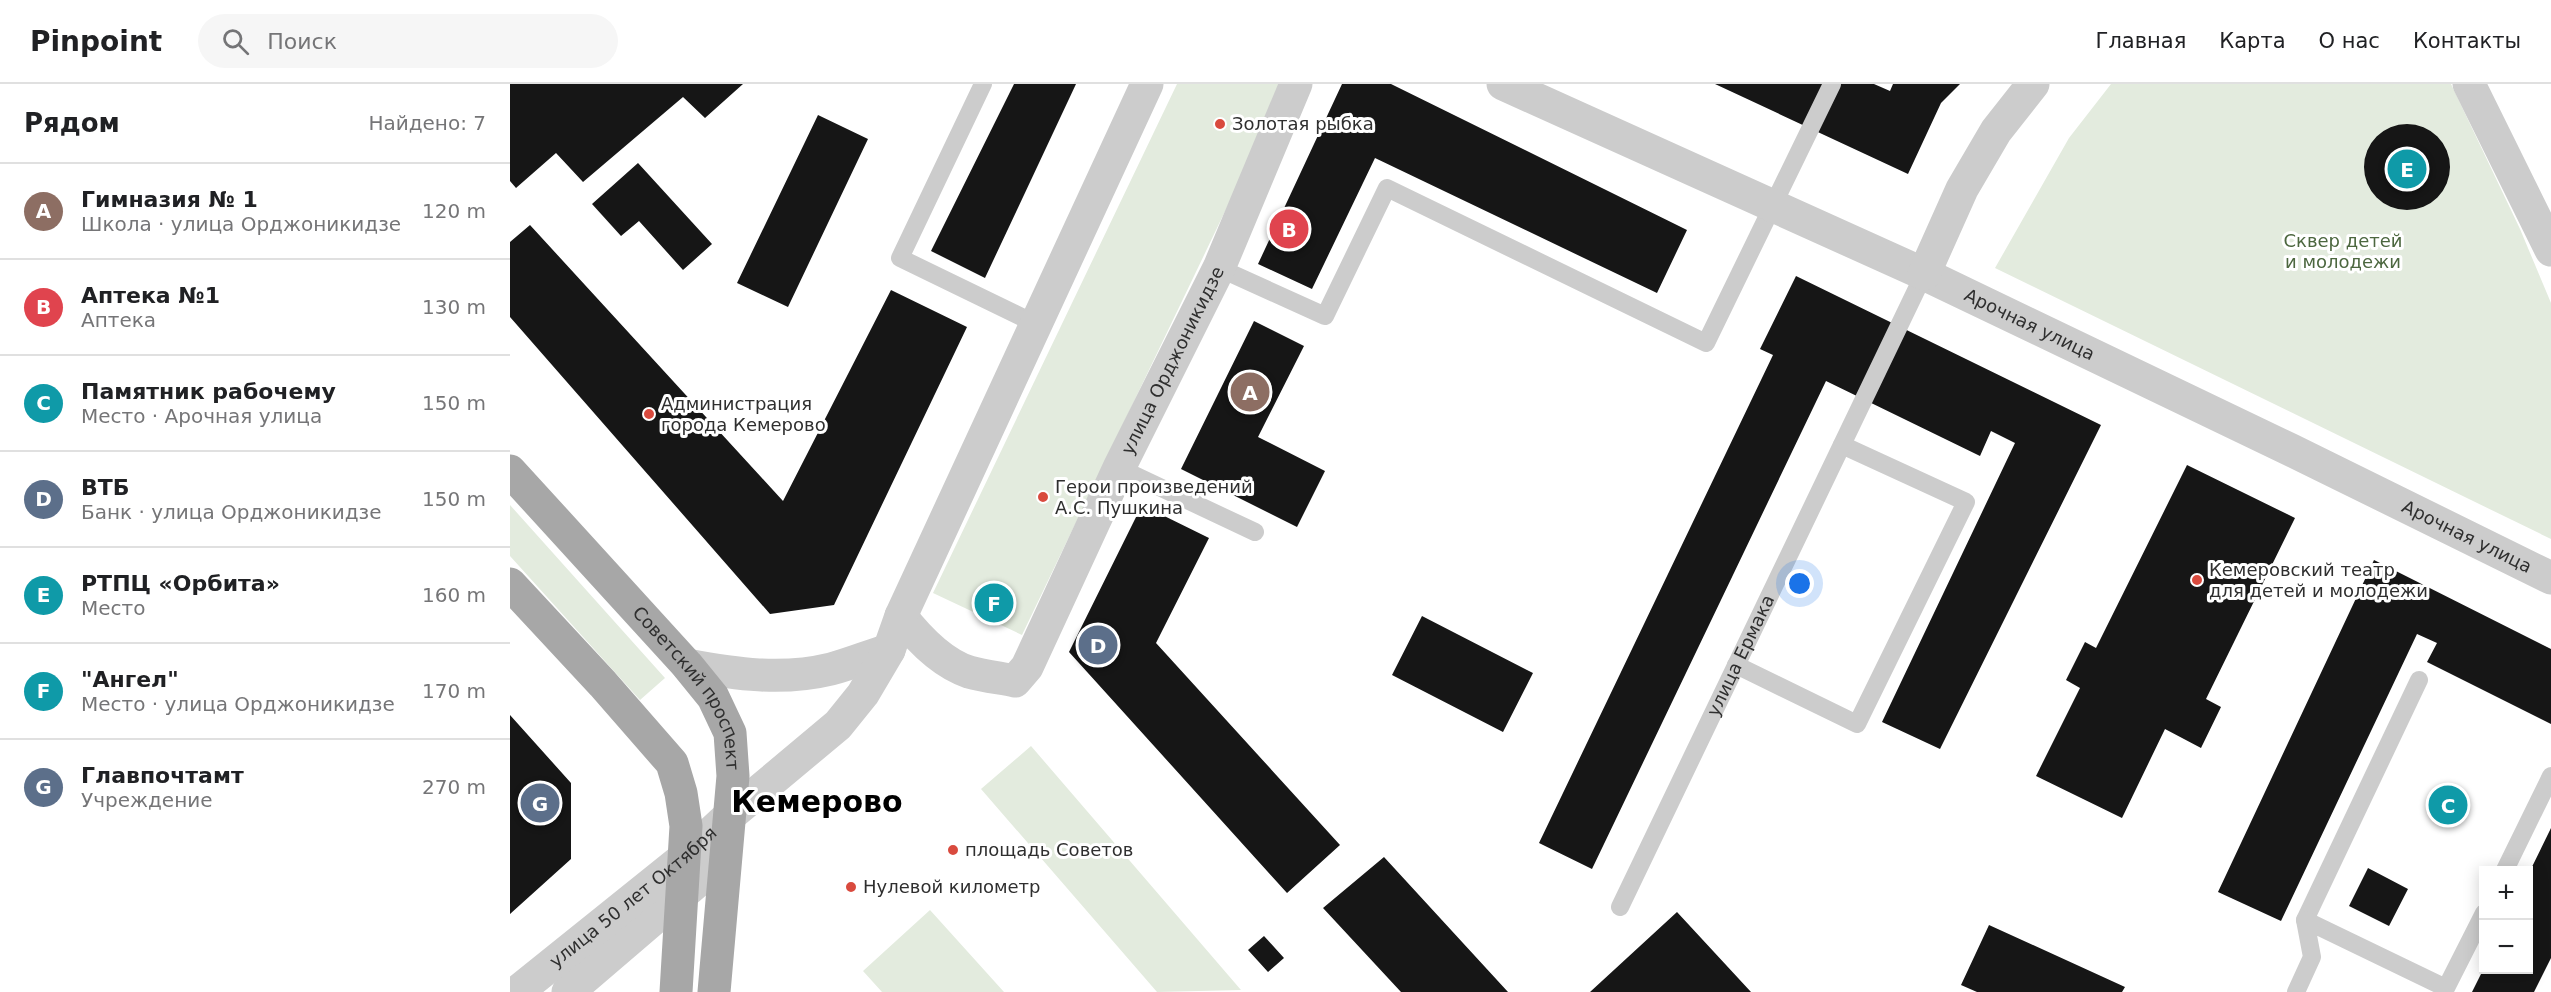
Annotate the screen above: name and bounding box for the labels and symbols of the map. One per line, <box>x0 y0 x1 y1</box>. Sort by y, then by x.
place label: Золотая рыбка <box>1232 113 1374 134</box>
marker: Золотая рыбка <box>1213 117 1227 131</box>
pin: E <box>2388 146 2426 191</box>
pin: B <box>1270 206 1308 252</box>
park label: Сквер детей и молодежи <box>2283 230 2403 272</box>
street label: улица Орджоникидзе <box>1117 263 1228 458</box>
street label: Арочная улица <box>1961 284 2098 364</box>
pin: A <box>1230 370 1270 414</box>
place label: Администрация города Кемерово <box>661 393 826 435</box>
marker: Администрация города Кемерово <box>642 407 656 421</box>
place label: Герои произведений А.С. Пушкина <box>1055 476 1253 518</box>
marker: Герои произведений А.С. Пушкина <box>1036 490 1050 504</box>
street label: Арочная улица <box>2399 495 2535 577</box>
place label: Кемеровский театр для детей и молодежи <box>2209 559 2428 601</box>
your location <box>1785 569 1814 598</box>
marker: Кемеровский театр для детей и молодежи <box>2190 573 2204 587</box>
pin: F <box>974 580 1014 626</box>
street label: улица Ермака <box>1702 591 1778 719</box>
street label: Советский проспект <box>629 602 744 771</box>
pin: D <box>1078 622 1118 668</box>
pin: G <box>520 780 560 826</box>
pin: C <box>2428 782 2468 828</box>
district label: Кемерово <box>731 784 903 819</box>
street label: улица 50 лет Октября <box>545 822 721 972</box>
place label: площадь Советов <box>965 839 1133 860</box>
marker: площадь Советов <box>946 843 960 857</box>
place label: Нулевой километр <box>863 876 1040 897</box>
marker: Нулевой километр <box>844 880 858 894</box>

